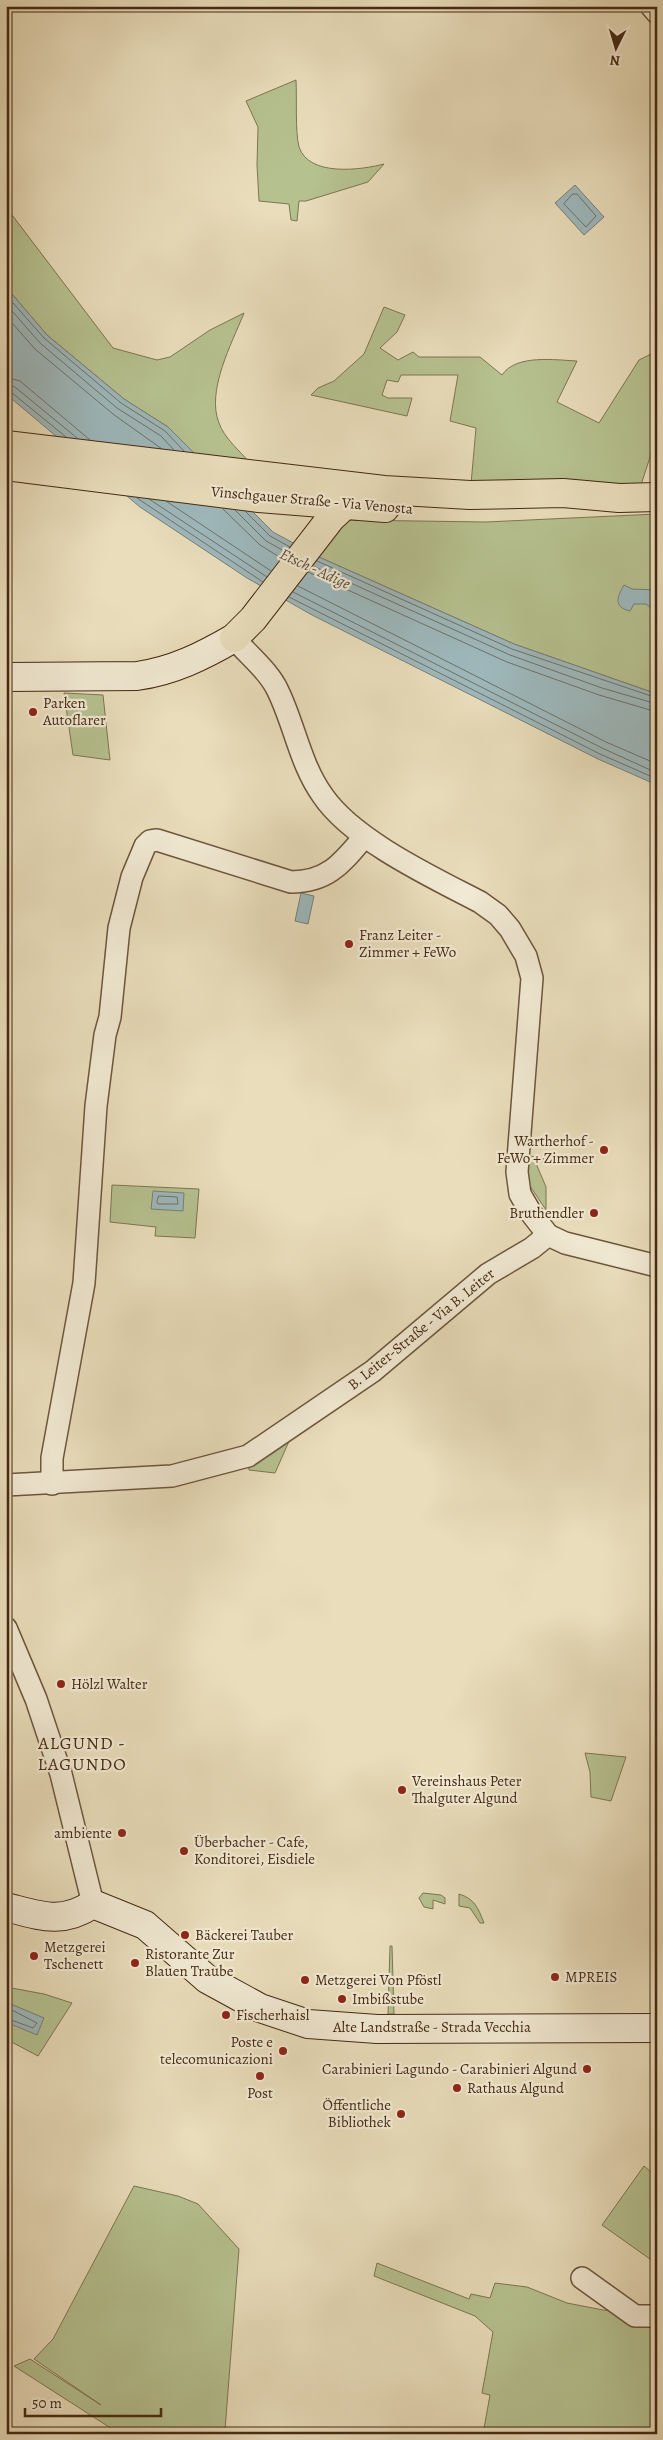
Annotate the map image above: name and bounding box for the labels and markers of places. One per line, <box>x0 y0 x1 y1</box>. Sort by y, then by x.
place label: Parken Autoflarer <box>42 693 106 730</box>
marker: Parken Autoflarer <box>27 706 39 718</box>
place label: Franz Leiter - Zimmer + FeWo <box>359 925 456 962</box>
marker: Franz Leiter - Zimmer + FeWo <box>343 938 355 950</box>
place label: Wartherhof - FeWo + Zimmer <box>497 1131 594 1168</box>
marker: Wartherhof - FeWo + Zimmer <box>598 1144 610 1156</box>
place label: Bruthendler <box>509 1203 584 1223</box>
marker: Bruthendler <box>588 1207 600 1219</box>
place label: Hölzl Walter <box>71 1674 148 1694</box>
marker: Hölzl Walter <box>55 1678 67 1690</box>
place label: Vereinshaus Peter Thalguter Algund <box>411 1771 522 1808</box>
marker: Vereinshaus Peter Thalguter Algund <box>396 1784 408 1796</box>
place label: ambiente <box>54 1823 112 1843</box>
marker: ambiente <box>116 1827 128 1839</box>
place label: Überbacher - Cafe, Konditorei, Eisdiele <box>194 1832 315 1869</box>
marker: Überbacher - Cafe, Konditorei, Eisdiele <box>178 1845 190 1857</box>
place label: Bäckerei Tauber <box>195 1925 294 1945</box>
marker: Bäckerei Tauber <box>179 1929 191 1941</box>
place label: Metzgerei Tschenett <box>44 1937 106 1974</box>
place label: Ristorante Zur Blauen Traube <box>145 1944 235 1981</box>
marker: Metzgerei Tschenett <box>28 1950 40 1962</box>
marker: Ristorante Zur Blauen Traube <box>129 1957 141 1969</box>
place label: MPREIS <box>565 1967 617 1987</box>
place label: Metzgerei Von Pföstl <box>315 1970 442 1990</box>
marker: MPREIS <box>549 1971 561 1983</box>
marker: Metzgerei Von Pföstl <box>299 1974 311 1986</box>
place label: Imbißstube <box>352 1989 424 2009</box>
marker: Imbißstube <box>336 1993 348 2005</box>
place label: Fischerhaisl <box>236 2005 310 2025</box>
marker: Fischerhaisl <box>220 2009 232 2021</box>
place label: Poste e telecomunicazioni <box>160 2032 273 2069</box>
marker: Poste e telecomunicazioni <box>277 2045 289 2057</box>
place label: Carabinieri Lagundo - Carabinieri Algund <box>322 2059 578 2079</box>
marker: Carabinieri Lagundo - Carabinieri Algund <box>581 2063 593 2075</box>
marker: Post <box>254 2070 266 2082</box>
place label: Rathaus Algund <box>467 2078 565 2098</box>
marker: Rathaus Algund <box>451 2082 463 2094</box>
place label: Post <box>247 2083 273 2103</box>
place label: Öffentliche Bibliothek <box>323 2095 392 2132</box>
marker: Öffentliche Bibliothek <box>395 2108 407 2120</box>

